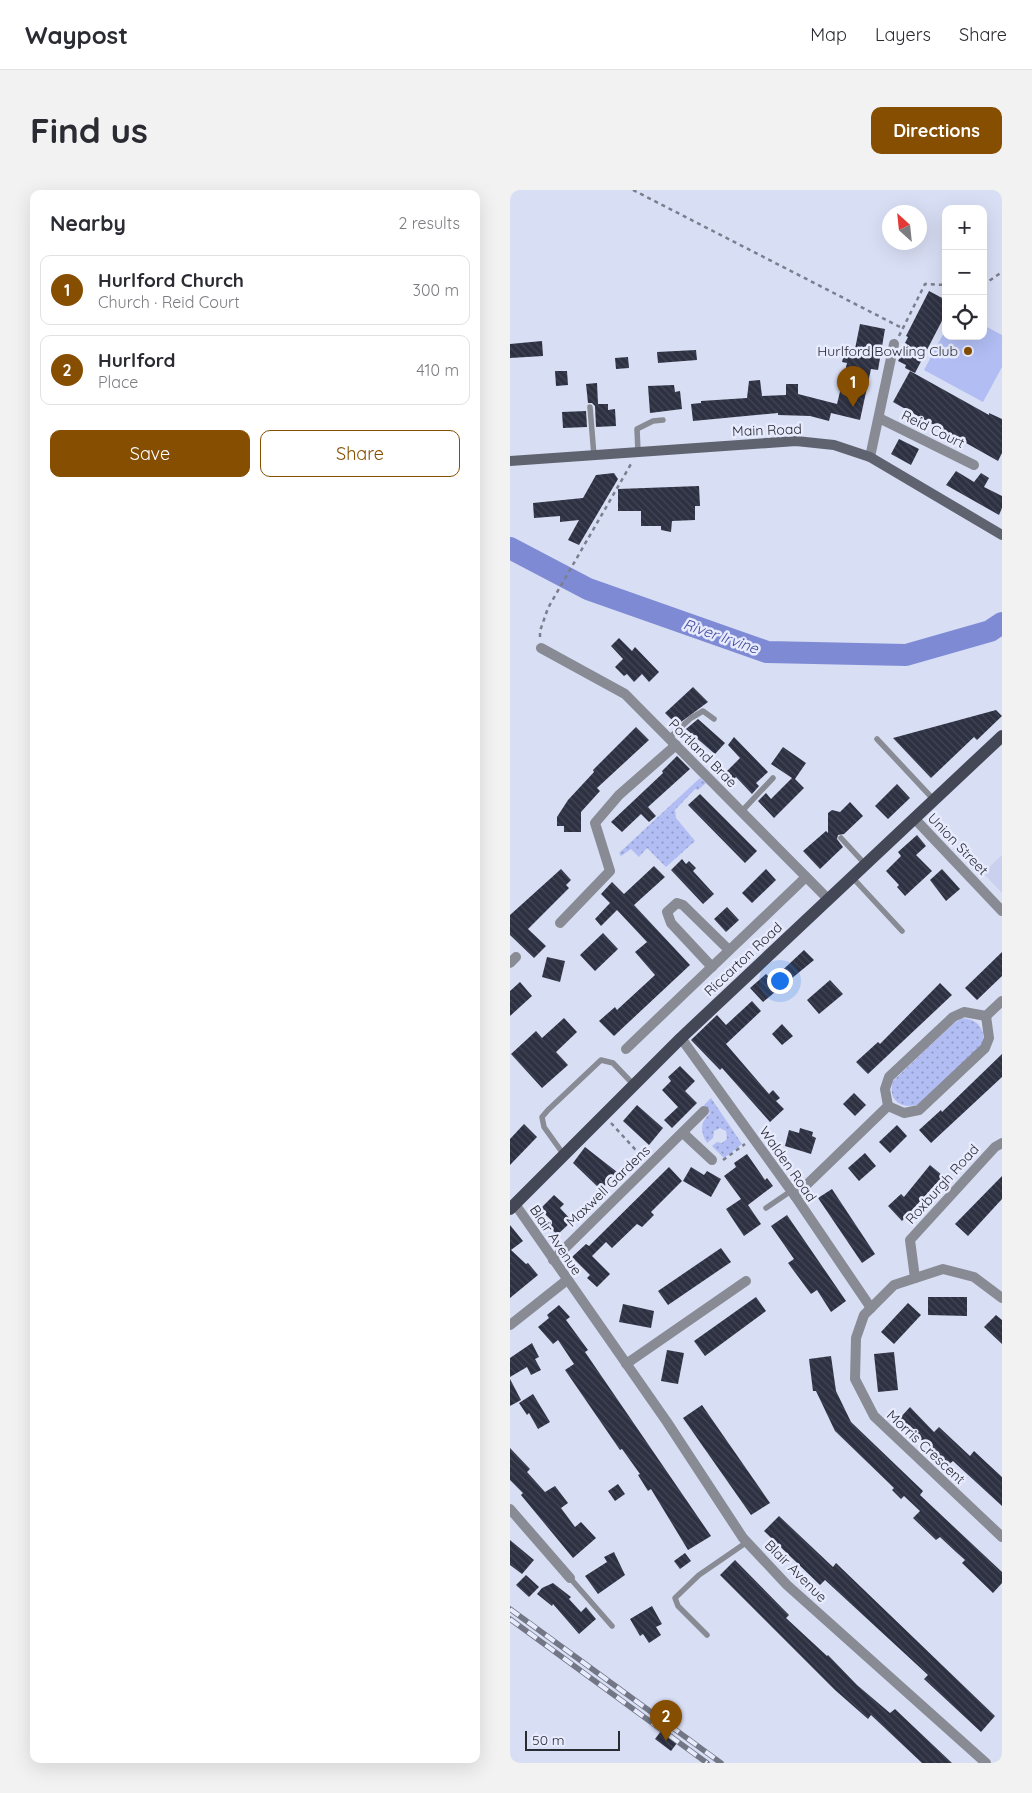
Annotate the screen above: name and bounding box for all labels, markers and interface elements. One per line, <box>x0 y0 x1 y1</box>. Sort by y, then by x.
text: Waypost <box>25 20 128 50</box>
text: Map <box>810 23 847 46</box>
text: Layers <box>875 23 931 46</box>
text: Share <box>959 23 1007 46</box>
button: Directions <box>871 107 1002 154</box>
text: Find us <box>30 108 148 152</box>
north arrow <box>882 205 927 250</box>
map controls <box>942 205 987 340</box>
button: + <box>942 205 987 250</box>
text: Nearby <box>50 210 126 236</box>
text: 2 results <box>398 213 460 233</box>
button: − <box>942 250 987 295</box>
text: Hurlford Church <box>98 268 244 292</box>
text: 1 <box>64 280 70 300</box>
text: 300 m <box>413 280 459 300</box>
text: Church · Reid Court <box>98 292 240 312</box>
button: locate <box>942 295 987 340</box>
place label: Hurlford Bowling Club <box>817 342 958 360</box>
marker: Hurlford Bowling Club <box>962 345 974 357</box>
text: Hurlford <box>98 348 176 372</box>
text: 2 <box>62 360 72 380</box>
text: 410 m <box>416 360 459 380</box>
pin: 1 <box>837 366 869 407</box>
text: Place <box>98 372 138 392</box>
street label: Reid Court <box>898 406 968 452</box>
street label: Main Road <box>732 420 802 440</box>
button: Save <box>50 430 250 477</box>
button: Share <box>260 430 460 477</box>
water label: River Irvine <box>681 614 761 658</box>
street label: Portland Brae <box>665 715 741 791</box>
street label: Union Street <box>924 809 992 879</box>
street label: Riccarton Road <box>700 918 786 1000</box>
your location <box>767 968 793 994</box>
street label: Walden Road <box>755 1123 821 1205</box>
street label: Roxburgh Road <box>901 1140 983 1228</box>
street label: Maxwell Gardens <box>562 1141 654 1231</box>
street label: Blair Avenue <box>526 1201 586 1279</box>
street label: Morris Crescent <box>883 1406 969 1488</box>
street label: Blair Avenue <box>761 1536 831 1606</box>
pin: 2 <box>650 1700 682 1741</box>
scale bar <box>525 1728 620 1751</box>
text: 50 m <box>532 1731 565 1749</box>

